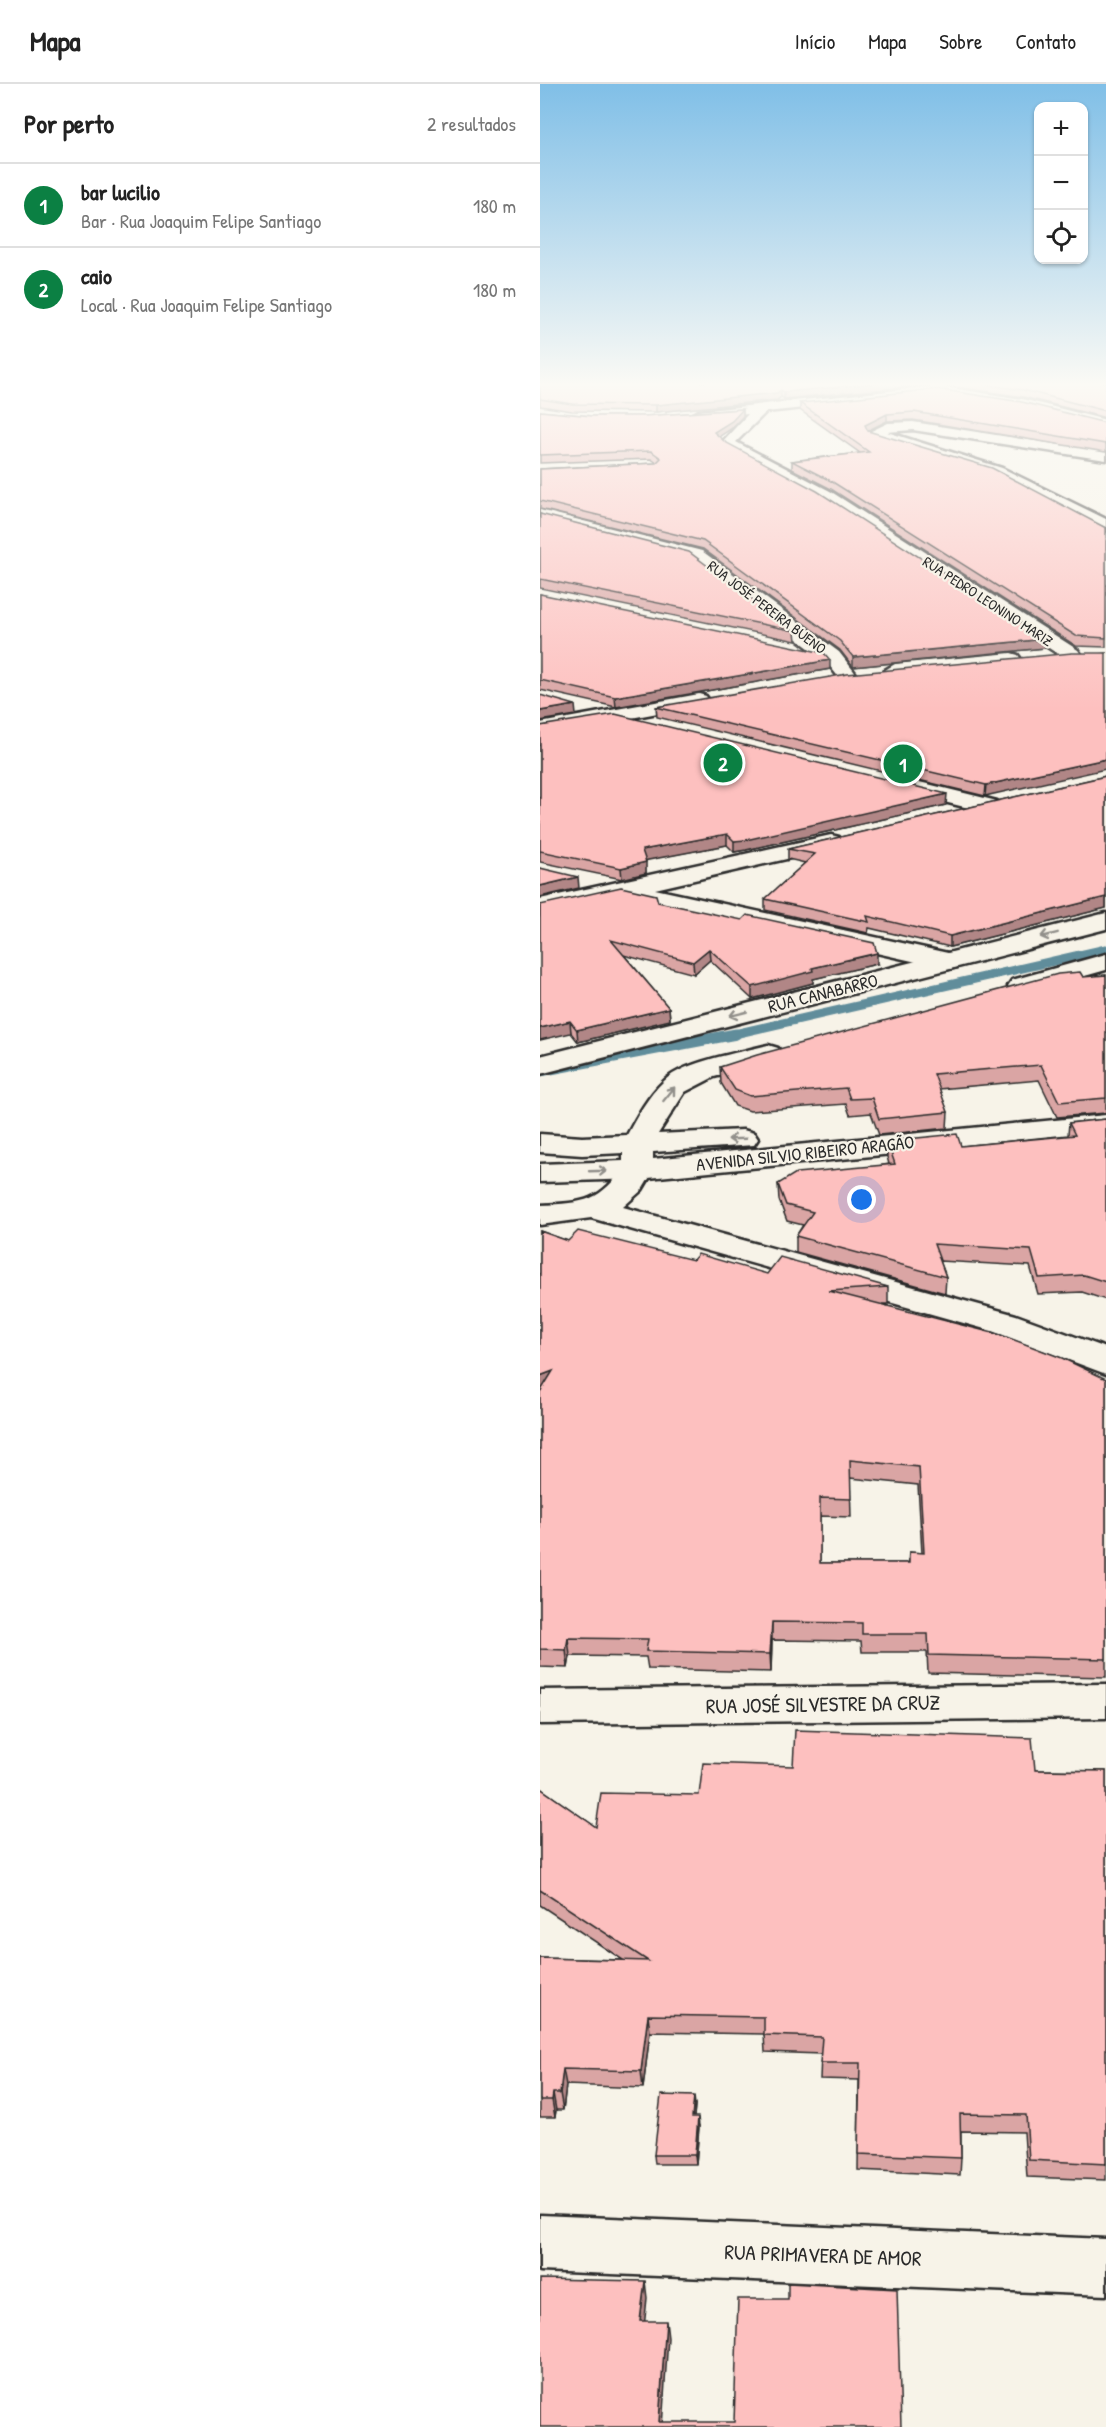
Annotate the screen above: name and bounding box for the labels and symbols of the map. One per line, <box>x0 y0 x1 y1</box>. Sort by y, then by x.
street label: RUA PEDRO LEONINO MARIZ <box>919 551 1058 651</box>
street label: RUA JOSÉ PEREIRA BUENO <box>703 555 831 659</box>
pin: 2 <box>704 740 742 786</box>
pin: 1 <box>884 742 922 786</box>
one-way arrow <box>1040 930 1059 942</box>
street label: RUA CANABARRO <box>766 967 880 1019</box>
one-way arrow <box>729 1009 748 1021</box>
one-way arrow <box>663 1086 676 1102</box>
street label: AVENIDA SILVIO RIBEIRO ARAGÃO <box>695 1129 915 1177</box>
one-way arrow <box>728 1134 748 1145</box>
one-way arrow <box>588 1166 608 1177</box>
your location <box>847 1185 876 1214</box>
street label: RUA JOSÉ SILVESTRE DA CRUZ <box>706 1687 941 1721</box>
street label: RUA PRIMAVERA DE AMOR <box>724 2237 922 2273</box>

